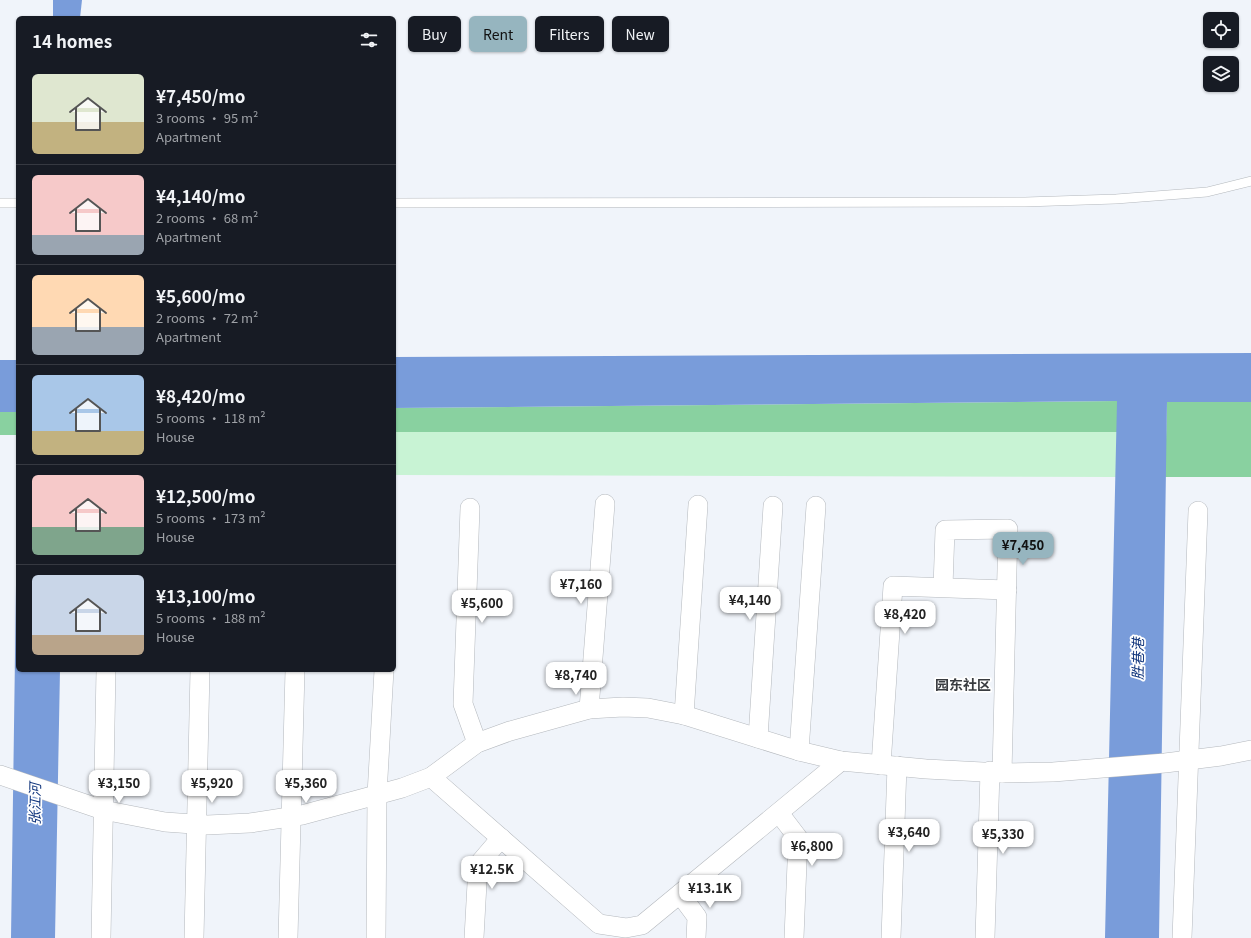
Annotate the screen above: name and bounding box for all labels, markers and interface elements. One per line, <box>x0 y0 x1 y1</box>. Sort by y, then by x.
map controls <box>1203 12 1239 92</box>
button: locate <box>1203 12 1239 48</box>
chip: Buy <box>408 16 461 52</box>
chip: Rent <box>469 16 527 52</box>
chip: Filters <box>535 16 604 52</box>
chip: New <box>612 16 669 52</box>
text: 14 homes <box>32 28 112 53</box>
icon: filters <box>358 29 380 51</box>
button: layers <box>1203 56 1239 92</box>
text: ¥7,450/mo <box>156 83 245 108</box>
icon: home <box>64 90 112 138</box>
text: 3 rooms · 95 m² <box>156 108 258 127</box>
text: Apartment <box>156 127 221 146</box>
text: ¥4,140/mo <box>156 183 245 208</box>
icon: home <box>64 191 112 239</box>
text: 2 rooms · 68 m² <box>156 208 258 227</box>
text: Apartment <box>156 227 221 246</box>
text: ¥5,600/mo <box>156 283 245 308</box>
icon: home <box>64 291 112 339</box>
text: 2 rooms · 72 m² <box>156 308 258 327</box>
text: Apartment <box>156 327 221 346</box>
text: ¥8,420/mo <box>156 383 245 408</box>
icon: home <box>64 391 112 439</box>
text: 5 rooms · 118 m² <box>156 408 266 427</box>
text: House <box>156 427 195 446</box>
text: ¥12,500/mo <box>156 483 255 508</box>
icon: home <box>64 491 112 539</box>
text: 5 rooms · 173 m² <box>156 508 266 527</box>
text: House <box>156 527 195 546</box>
pin: ¥7,450 <box>990 532 1056 566</box>
text: ¥7,450 <box>1002 535 1044 554</box>
pin: ¥7,160 <box>548 571 614 605</box>
text: ¥7,160 <box>560 574 602 593</box>
text: ¥13,100/mo <box>156 583 255 608</box>
pin: ¥4,140 <box>717 587 783 621</box>
pin: ¥5,600 <box>449 590 515 624</box>
text: ¥4,140 <box>729 590 771 609</box>
icon: home <box>64 591 112 639</box>
text: ¥5,600 <box>461 593 503 612</box>
pin: ¥8,420 <box>872 601 938 635</box>
text: ¥8,420 <box>884 604 926 623</box>
text: 5 rooms · 188 m² <box>156 608 266 627</box>
text: House <box>156 627 195 646</box>
water label: 胜巷港 <box>1127 636 1147 680</box>
pin: ¥8,740 <box>543 662 609 696</box>
text: ¥8,740 <box>555 665 597 684</box>
district label: 园东社区 <box>935 674 991 694</box>
pin: ¥3,150 <box>86 770 152 804</box>
pin: ¥5,920 <box>179 770 245 804</box>
pin: ¥5,360 <box>273 770 339 804</box>
text: ¥3,150 <box>98 773 140 792</box>
text: ¥5,920 <box>191 773 233 792</box>
text: ¥5,360 <box>285 773 327 792</box>
water label: 张江河 <box>24 780 44 825</box>
pin: ¥3,640 <box>876 819 942 853</box>
pin: ¥5,330 <box>970 821 1036 855</box>
text: ¥3,640 <box>888 822 930 841</box>
text: ¥5,330 <box>982 824 1024 843</box>
pin: ¥6,800 <box>779 833 845 867</box>
text: ¥6,800 <box>791 836 833 855</box>
pin: ¥12.5K <box>459 856 525 890</box>
text: ¥12.5K <box>470 859 514 878</box>
pin: ¥13.1K <box>677 875 743 909</box>
text: ¥13.1K <box>688 878 732 897</box>

